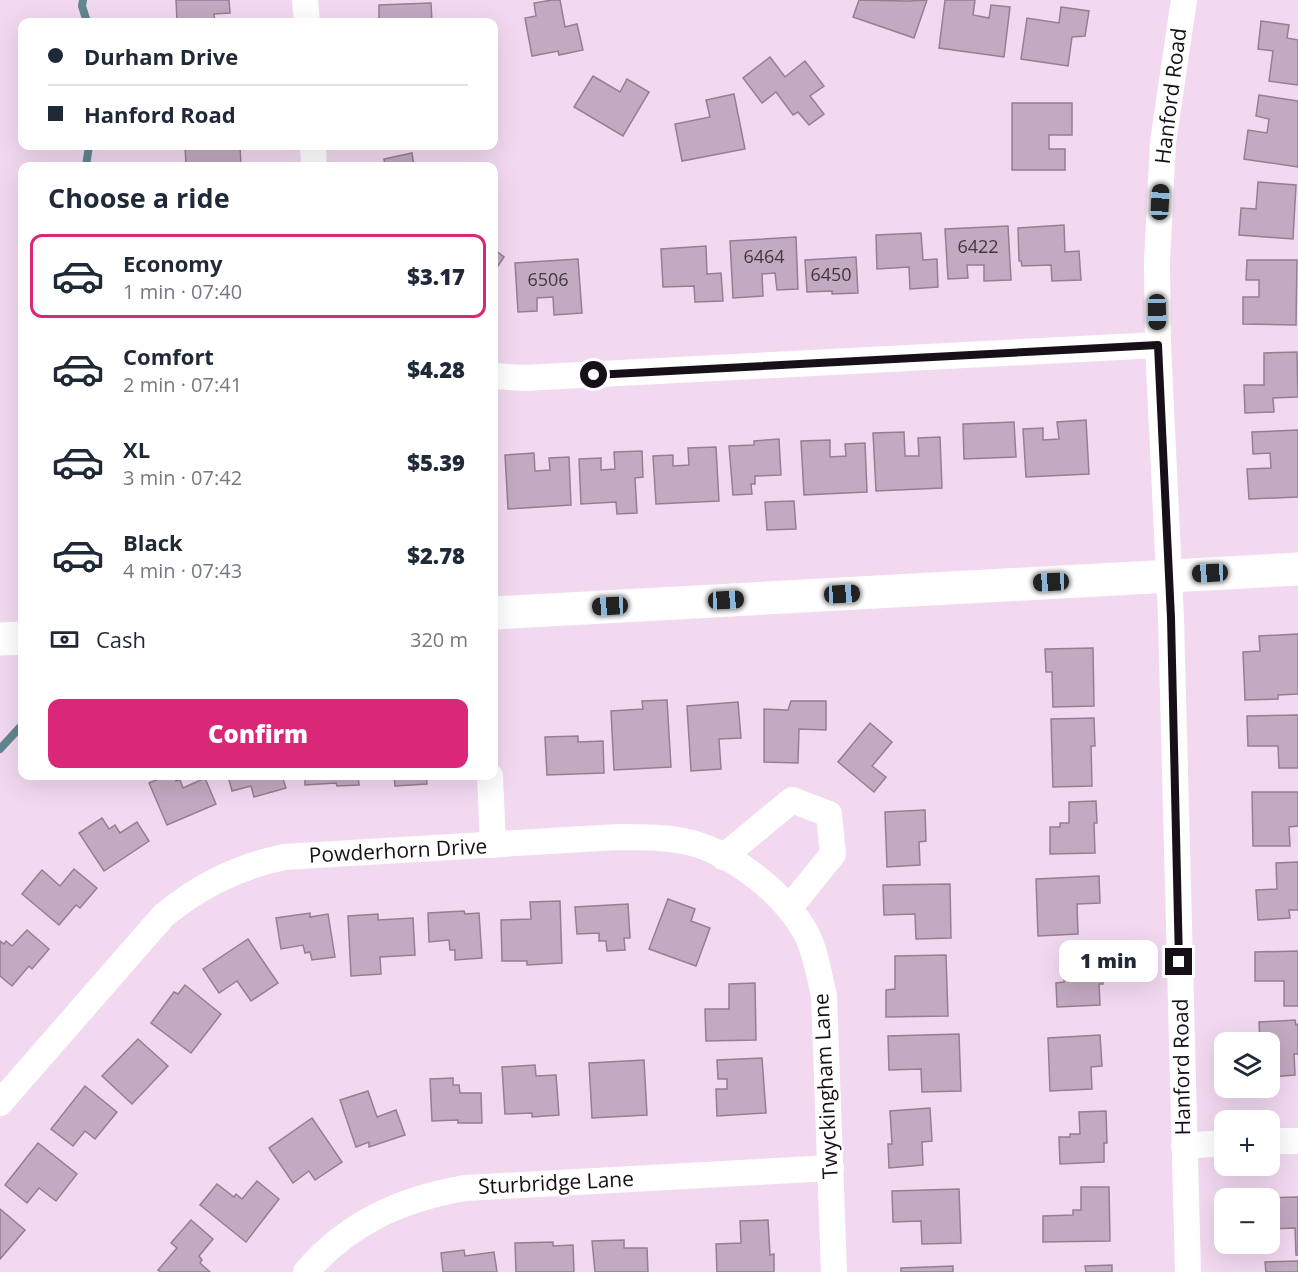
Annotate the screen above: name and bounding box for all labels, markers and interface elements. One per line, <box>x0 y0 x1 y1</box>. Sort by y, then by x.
street label: Hanford Road <box>1148 26 1192 165</box>
text: Durham Drive <box>84 41 238 71</box>
text: Hanford Road <box>84 99 236 129</box>
text: Choose a ride <box>48 179 230 216</box>
car <box>1150 184 1170 220</box>
house number: 6422 <box>957 234 999 258</box>
house number: 6464 <box>743 244 785 268</box>
text: Economy <box>123 248 222 278</box>
icon: car <box>51 249 105 303</box>
text: $3.17 <box>407 261 465 291</box>
house number: 6450 <box>810 262 852 286</box>
house number: 6506 <box>527 267 569 291</box>
text: 1 min · 07:40 <box>123 278 242 305</box>
car <box>1148 294 1166 330</box>
text: Comfort <box>123 341 214 371</box>
icon: car <box>51 342 105 396</box>
text: $4.28 <box>407 354 465 384</box>
route start <box>580 361 607 388</box>
text: 2 min · 07:41 <box>123 371 242 398</box>
text: XL <box>123 434 150 464</box>
icon: car <box>51 435 105 489</box>
text: $5.39 <box>407 447 465 477</box>
text: 3 min · 07:42 <box>123 464 242 491</box>
text: Black <box>123 527 183 557</box>
icon: car <box>51 528 105 582</box>
text: $2.78 <box>407 540 465 570</box>
text: 4 min · 07:43 <box>123 557 242 584</box>
car <box>1192 563 1228 583</box>
car <box>1033 572 1069 592</box>
car <box>824 584 860 604</box>
car <box>708 590 744 610</box>
car <box>592 596 628 616</box>
icon: cash <box>48 623 81 656</box>
text: Cash <box>96 624 146 654</box>
text: 320 m <box>410 626 468 653</box>
button: Confirm <box>48 699 468 768</box>
street label: Powderhorn Drive <box>308 831 488 869</box>
callout: 1 min <box>1059 941 1158 983</box>
text: 1 min <box>1080 947 1137 974</box>
route end <box>1165 948 1192 975</box>
street label: Twyckingham Lane <box>806 993 844 1180</box>
street label: Hanford Road <box>1166 998 1196 1136</box>
map controls <box>1214 1032 1280 1254</box>
button: layers <box>1214 1032 1280 1098</box>
button: + <box>1214 1110 1280 1176</box>
street label: Sturbridge Lane <box>477 1164 635 1200</box>
button: − <box>1214 1188 1280 1254</box>

